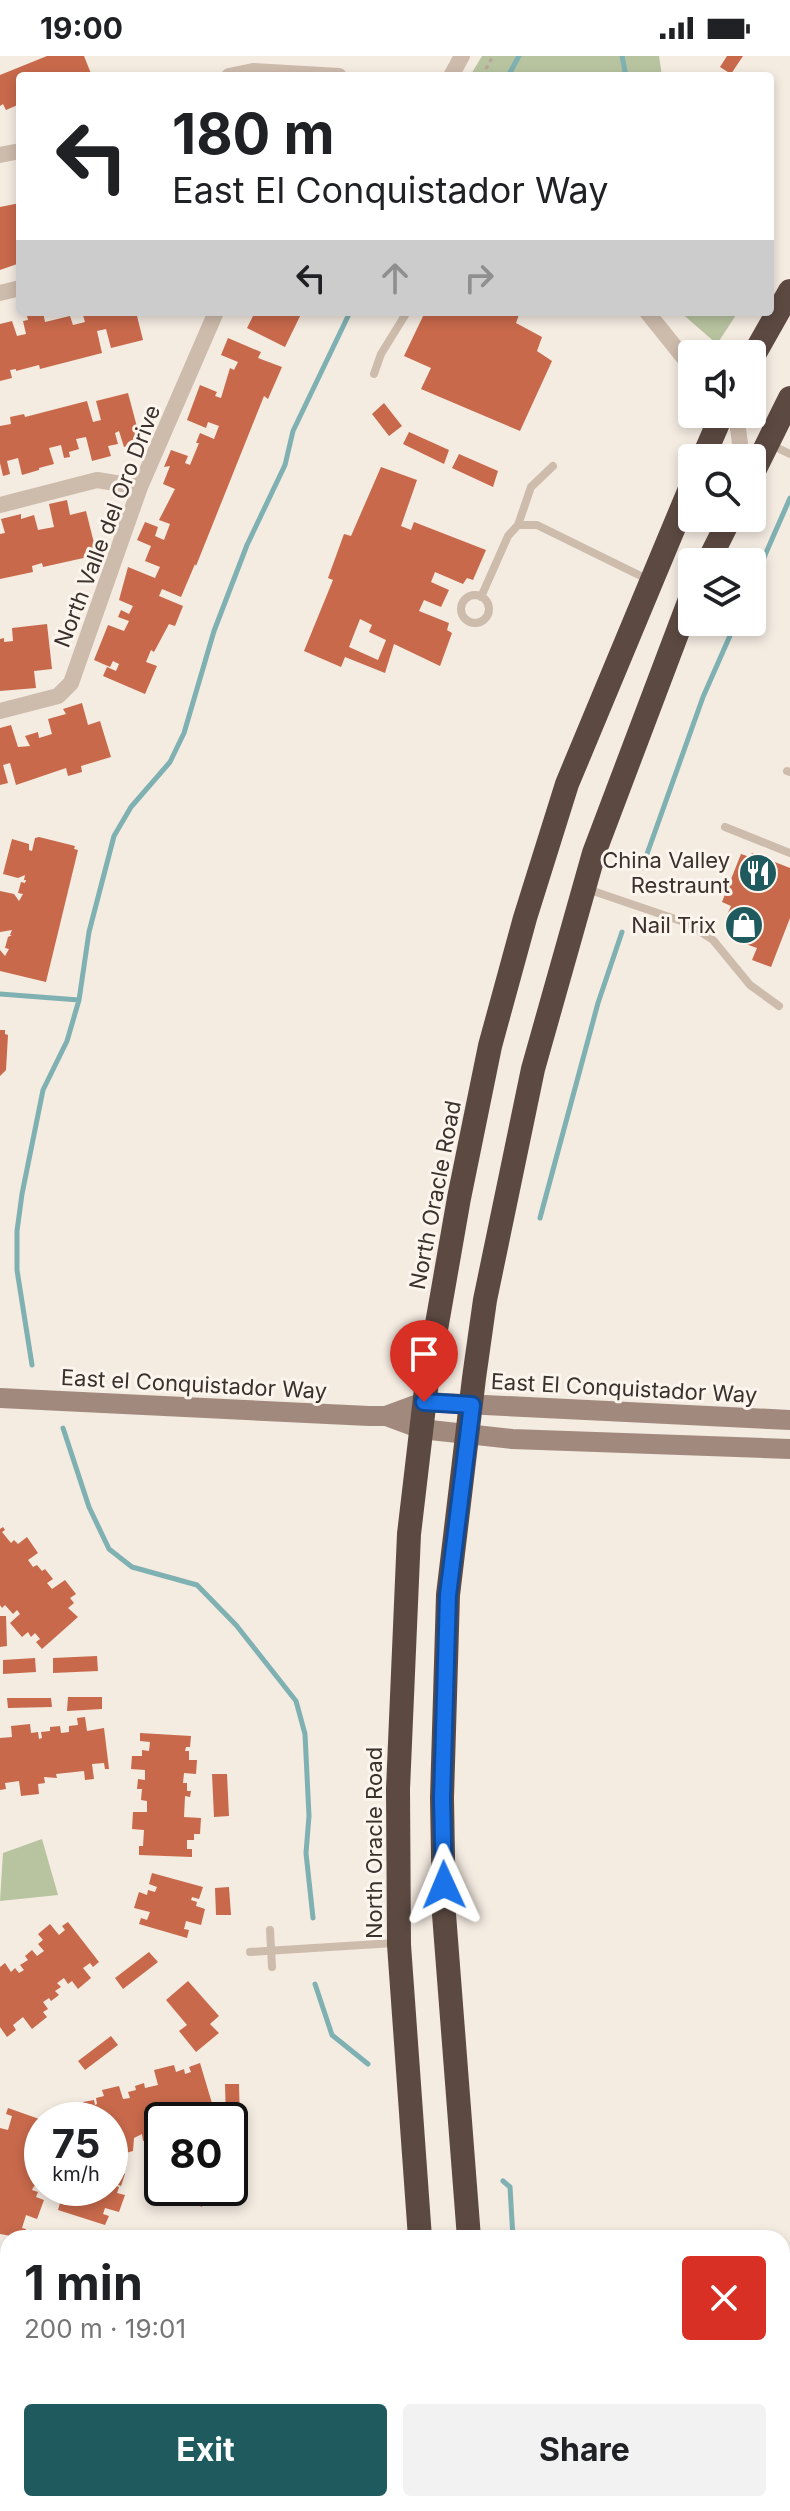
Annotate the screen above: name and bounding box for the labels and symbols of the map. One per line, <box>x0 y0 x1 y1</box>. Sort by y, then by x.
street label: North Valle del Oro Drive <box>49 401 165 651</box>
place label: China Valley Restraunt <box>602 847 730 898</box>
restaurant icon: China Valley Restraunt <box>737 852 779 894</box>
shop icon: Nail Trix <box>723 904 765 946</box>
place label: Nail Trix <box>631 912 716 938</box>
street label: North Oracle Road <box>404 1098 466 1292</box>
pin <box>390 1320 458 1402</box>
street label: East el Conquistador Way <box>60 1364 328 1404</box>
street label: East El Conquistador Way <box>490 1368 758 1408</box>
street label: North Oracle Road <box>361 1747 387 1939</box>
position arrow <box>402 1843 486 1927</box>
speed limit sign: 80 <box>144 2102 248 2206</box>

